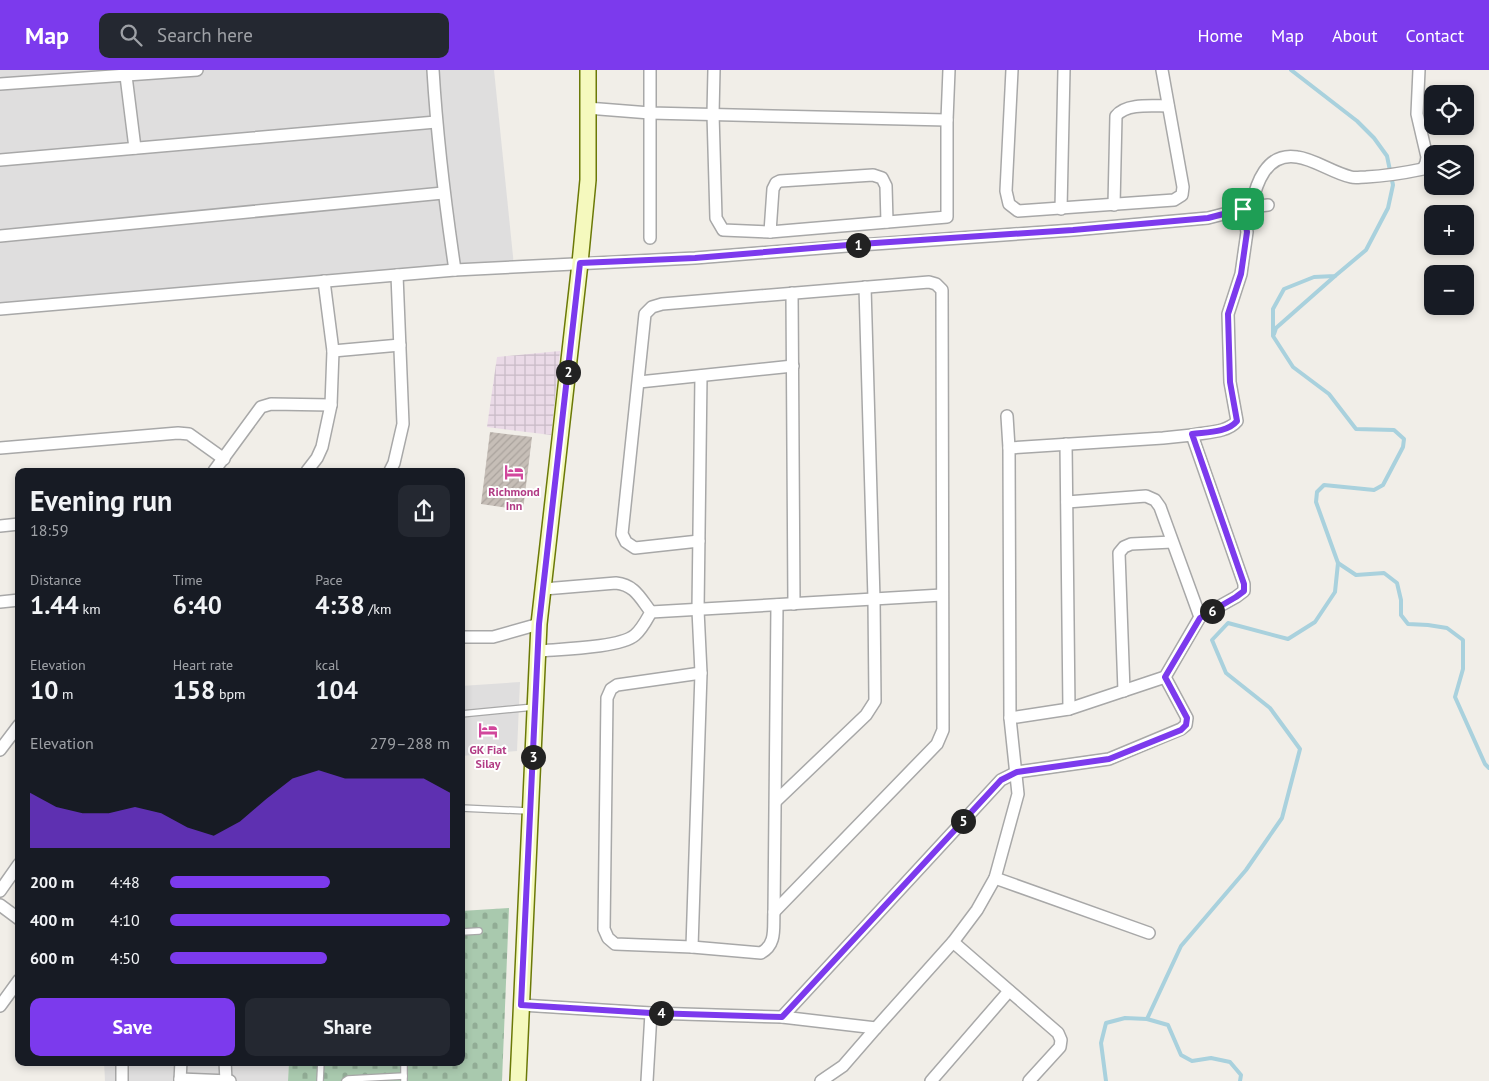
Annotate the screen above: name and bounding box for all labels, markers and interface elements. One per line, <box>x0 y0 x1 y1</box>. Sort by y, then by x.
search box <box>99 13 449 58</box>
text: Map <box>25 20 69 51</box>
icon: search <box>117 21 145 49</box>
text: Search here <box>157 23 253 47</box>
text: Home <box>1197 24 1243 47</box>
text: Map <box>1271 24 1304 47</box>
text: About <box>1332 24 1378 47</box>
text: Contact <box>1406 24 1464 47</box>
map controls <box>1424 85 1474 315</box>
button: locate <box>1424 85 1474 135</box>
button: layers <box>1424 145 1474 195</box>
pin <box>1222 188 1264 230</box>
icon: arrive <box>1229 195 1257 223</box>
button: + <box>1424 205 1474 255</box>
pin: 1 <box>846 232 870 258</box>
text: 1 <box>855 236 862 254</box>
button: − <box>1424 265 1474 315</box>
pin: 2 <box>556 360 580 384</box>
text: 2 <box>565 363 572 381</box>
hotel icon: Richmond Inn <box>503 461 525 483</box>
text: Evening run <box>30 482 172 519</box>
place label: Richmond Inn <box>488 484 540 513</box>
button: share <box>398 485 450 537</box>
text: 18:59 <box>30 520 68 540</box>
text: Distance <box>30 571 81 589</box>
text: Time <box>173 571 203 589</box>
text: Pace <box>315 571 343 589</box>
text: 1.44 <box>30 589 79 621</box>
text: 6:40 <box>173 589 222 621</box>
text: 4:38 <box>315 589 365 621</box>
pin: 6 <box>1200 598 1224 624</box>
text: km <box>79 600 101 618</box>
text: /km <box>365 600 391 618</box>
text: 6 <box>1209 602 1216 620</box>
text: Elevation <box>30 656 86 674</box>
text: Heart rate <box>173 656 233 674</box>
text: kcal <box>315 656 339 674</box>
text: 10 <box>30 674 58 706</box>
text: 158 <box>173 674 215 706</box>
text: 104 <box>315 674 358 706</box>
text: m <box>58 685 73 703</box>
text: bpm <box>215 685 245 703</box>
hotel icon: GK Fiat Silay <box>477 719 499 741</box>
text: Elevation <box>30 733 94 753</box>
text: 279–288 m <box>370 733 450 753</box>
place label: GK Fiat Silay <box>470 742 507 771</box>
pin: 3 <box>520 744 546 770</box>
text: 3 <box>530 748 537 766</box>
pin: 5 <box>950 808 976 834</box>
text: 5 <box>960 812 967 830</box>
text: 200 m <box>30 872 74 892</box>
text: 4:48 <box>110 872 140 892</box>
text: 400 m <box>30 910 74 930</box>
text: 4:10 <box>110 910 140 930</box>
text: 600 m <box>30 948 74 968</box>
text: 4:50 <box>110 948 140 968</box>
button: Save <box>30 998 235 1056</box>
button: Share <box>245 998 450 1056</box>
pin: 4 <box>648 1000 674 1026</box>
text: 4 <box>658 1004 665 1022</box>

